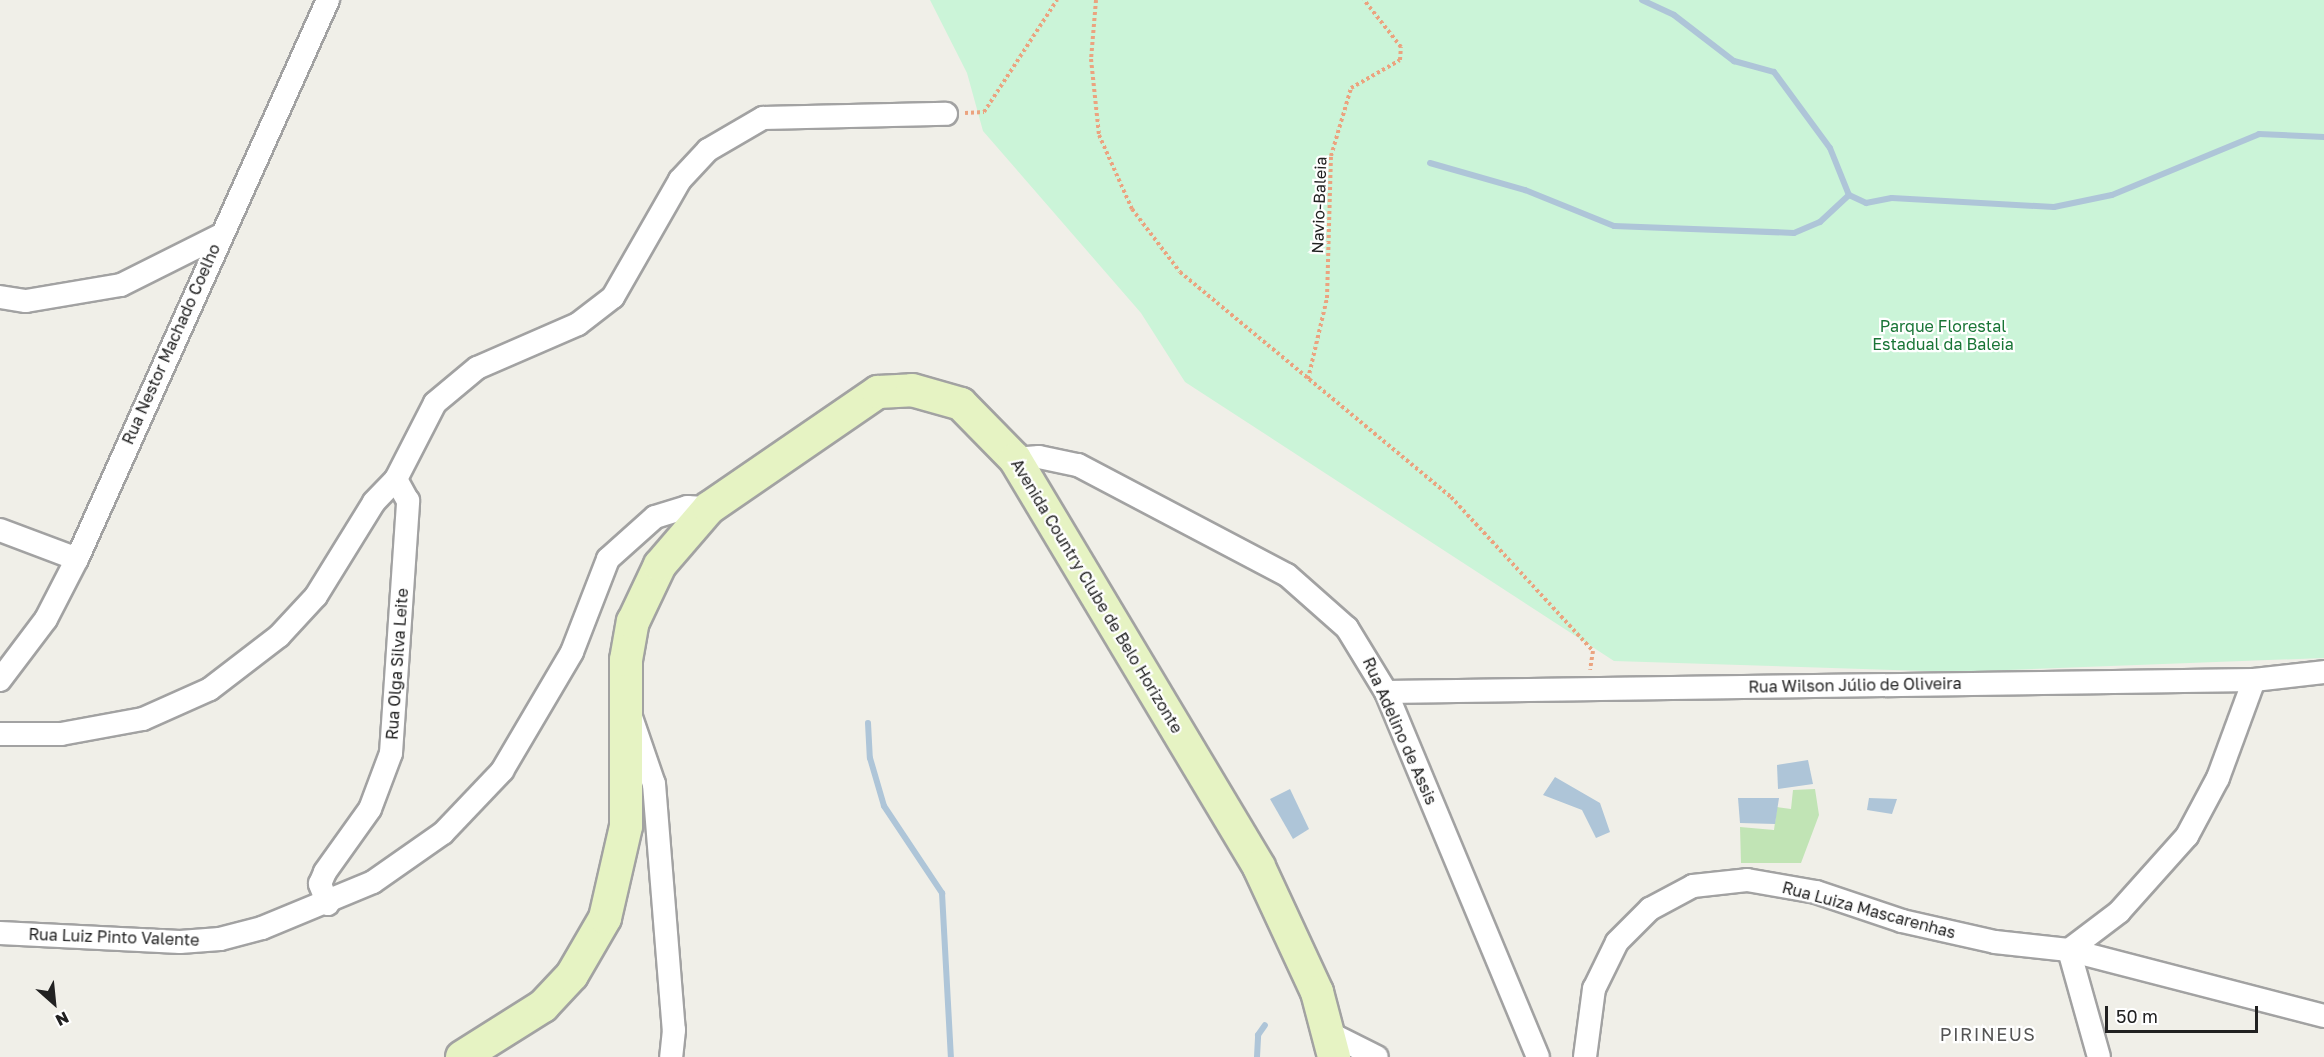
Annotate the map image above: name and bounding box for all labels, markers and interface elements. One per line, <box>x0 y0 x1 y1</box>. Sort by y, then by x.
street label: Navio-Baleia <box>1308 156 1330 254</box>
street label: Rua Nestor Machado Coelho <box>118 241 224 447</box>
park label: Parque Florestal Estadual da Baleia <box>1872 316 2014 354</box>
street label: Avenida Country Clube de Belo Horizonte <box>1007 455 1187 737</box>
street label: Rua Olga Silva Leite <box>382 588 412 740</box>
street label: Rua Adelino de Assis <box>1359 654 1441 808</box>
street label: Rua Wilson Júlio de Oliveira <box>1748 674 1962 696</box>
street label: Rua Luiza Mascarenhas <box>1780 878 1958 942</box>
street label: Rua Luiz Pinto Valente <box>28 924 200 950</box>
north arrow <box>24 973 84 1033</box>
scale bar <box>2108 994 2261 1032</box>
text: 50 m <box>2116 1005 2158 1027</box>
text: N <box>52 1007 72 1031</box>
district label: PIRINEUS <box>1940 1023 2036 1045</box>

